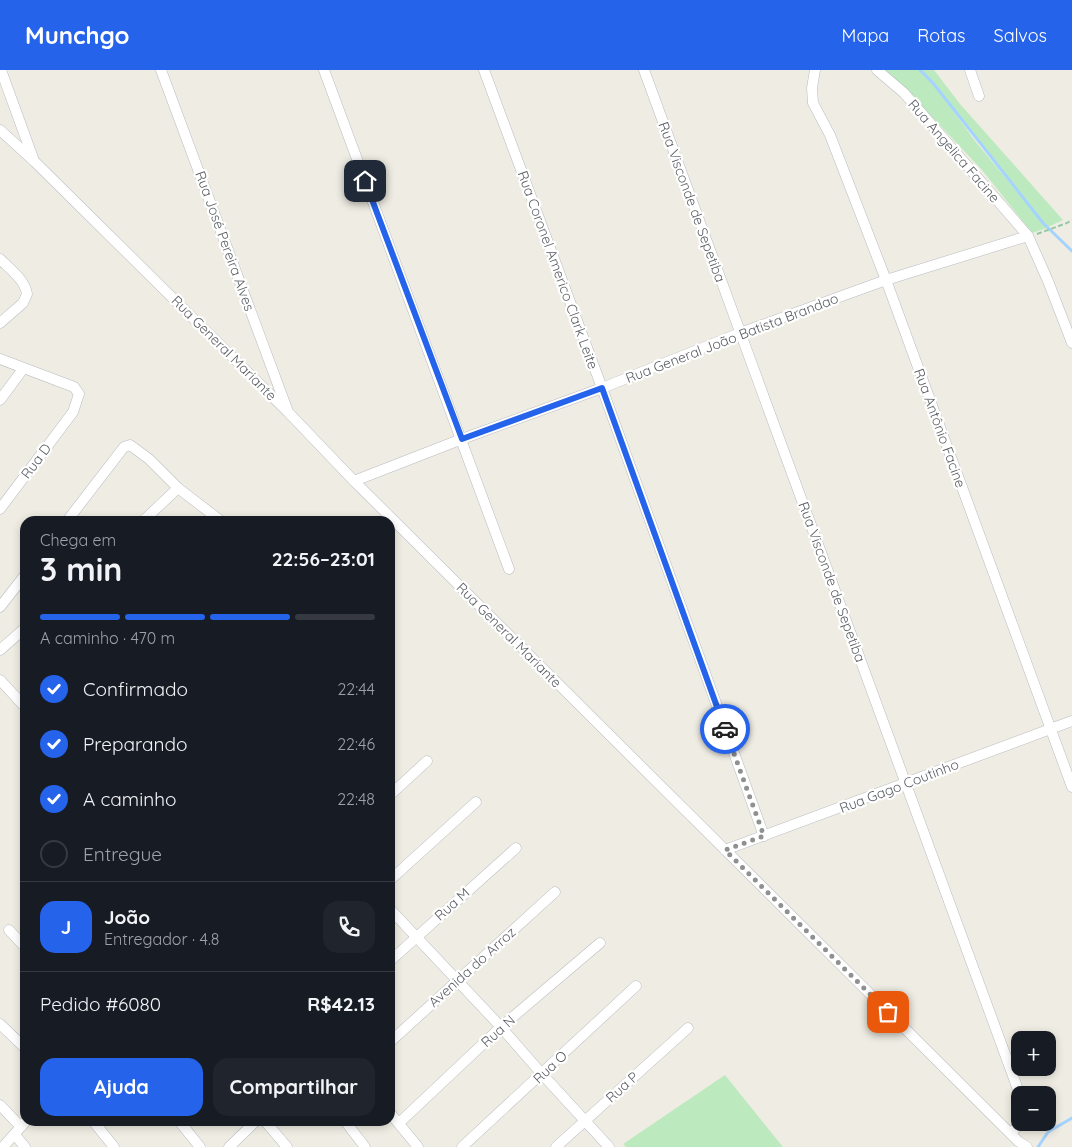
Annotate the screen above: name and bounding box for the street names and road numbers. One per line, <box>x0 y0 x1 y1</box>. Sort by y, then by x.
street label: Rua Angelica Facine <box>904 96 1004 206</box>
street label: Rua Visconde de Sepetiba <box>655 119 729 285</box>
street label: Rua Coronel Americo Clark Leite <box>514 168 602 372</box>
street label: Rua José Pereira Alves <box>191 169 259 313</box>
street label: Rua General João Batista Brandao <box>623 289 841 387</box>
street label: Rua General Mariante <box>168 292 280 404</box>
street label: Rua Antônio Facine <box>910 366 970 490</box>
street label: Rua D <box>17 440 55 482</box>
street label: Rua Visconde de Sepetiba <box>795 499 869 665</box>
street label: Rua General Mariante <box>453 579 565 691</box>
street label: Rua Gago Coutinho <box>837 755 961 817</box>
street label: Rua M <box>431 884 473 924</box>
street label: Avenida do Arroz <box>425 923 520 1011</box>
street label: Rua N <box>477 1011 519 1051</box>
street label: Rua O <box>529 1047 571 1087</box>
street label: Rua P <box>602 1068 642 1106</box>

